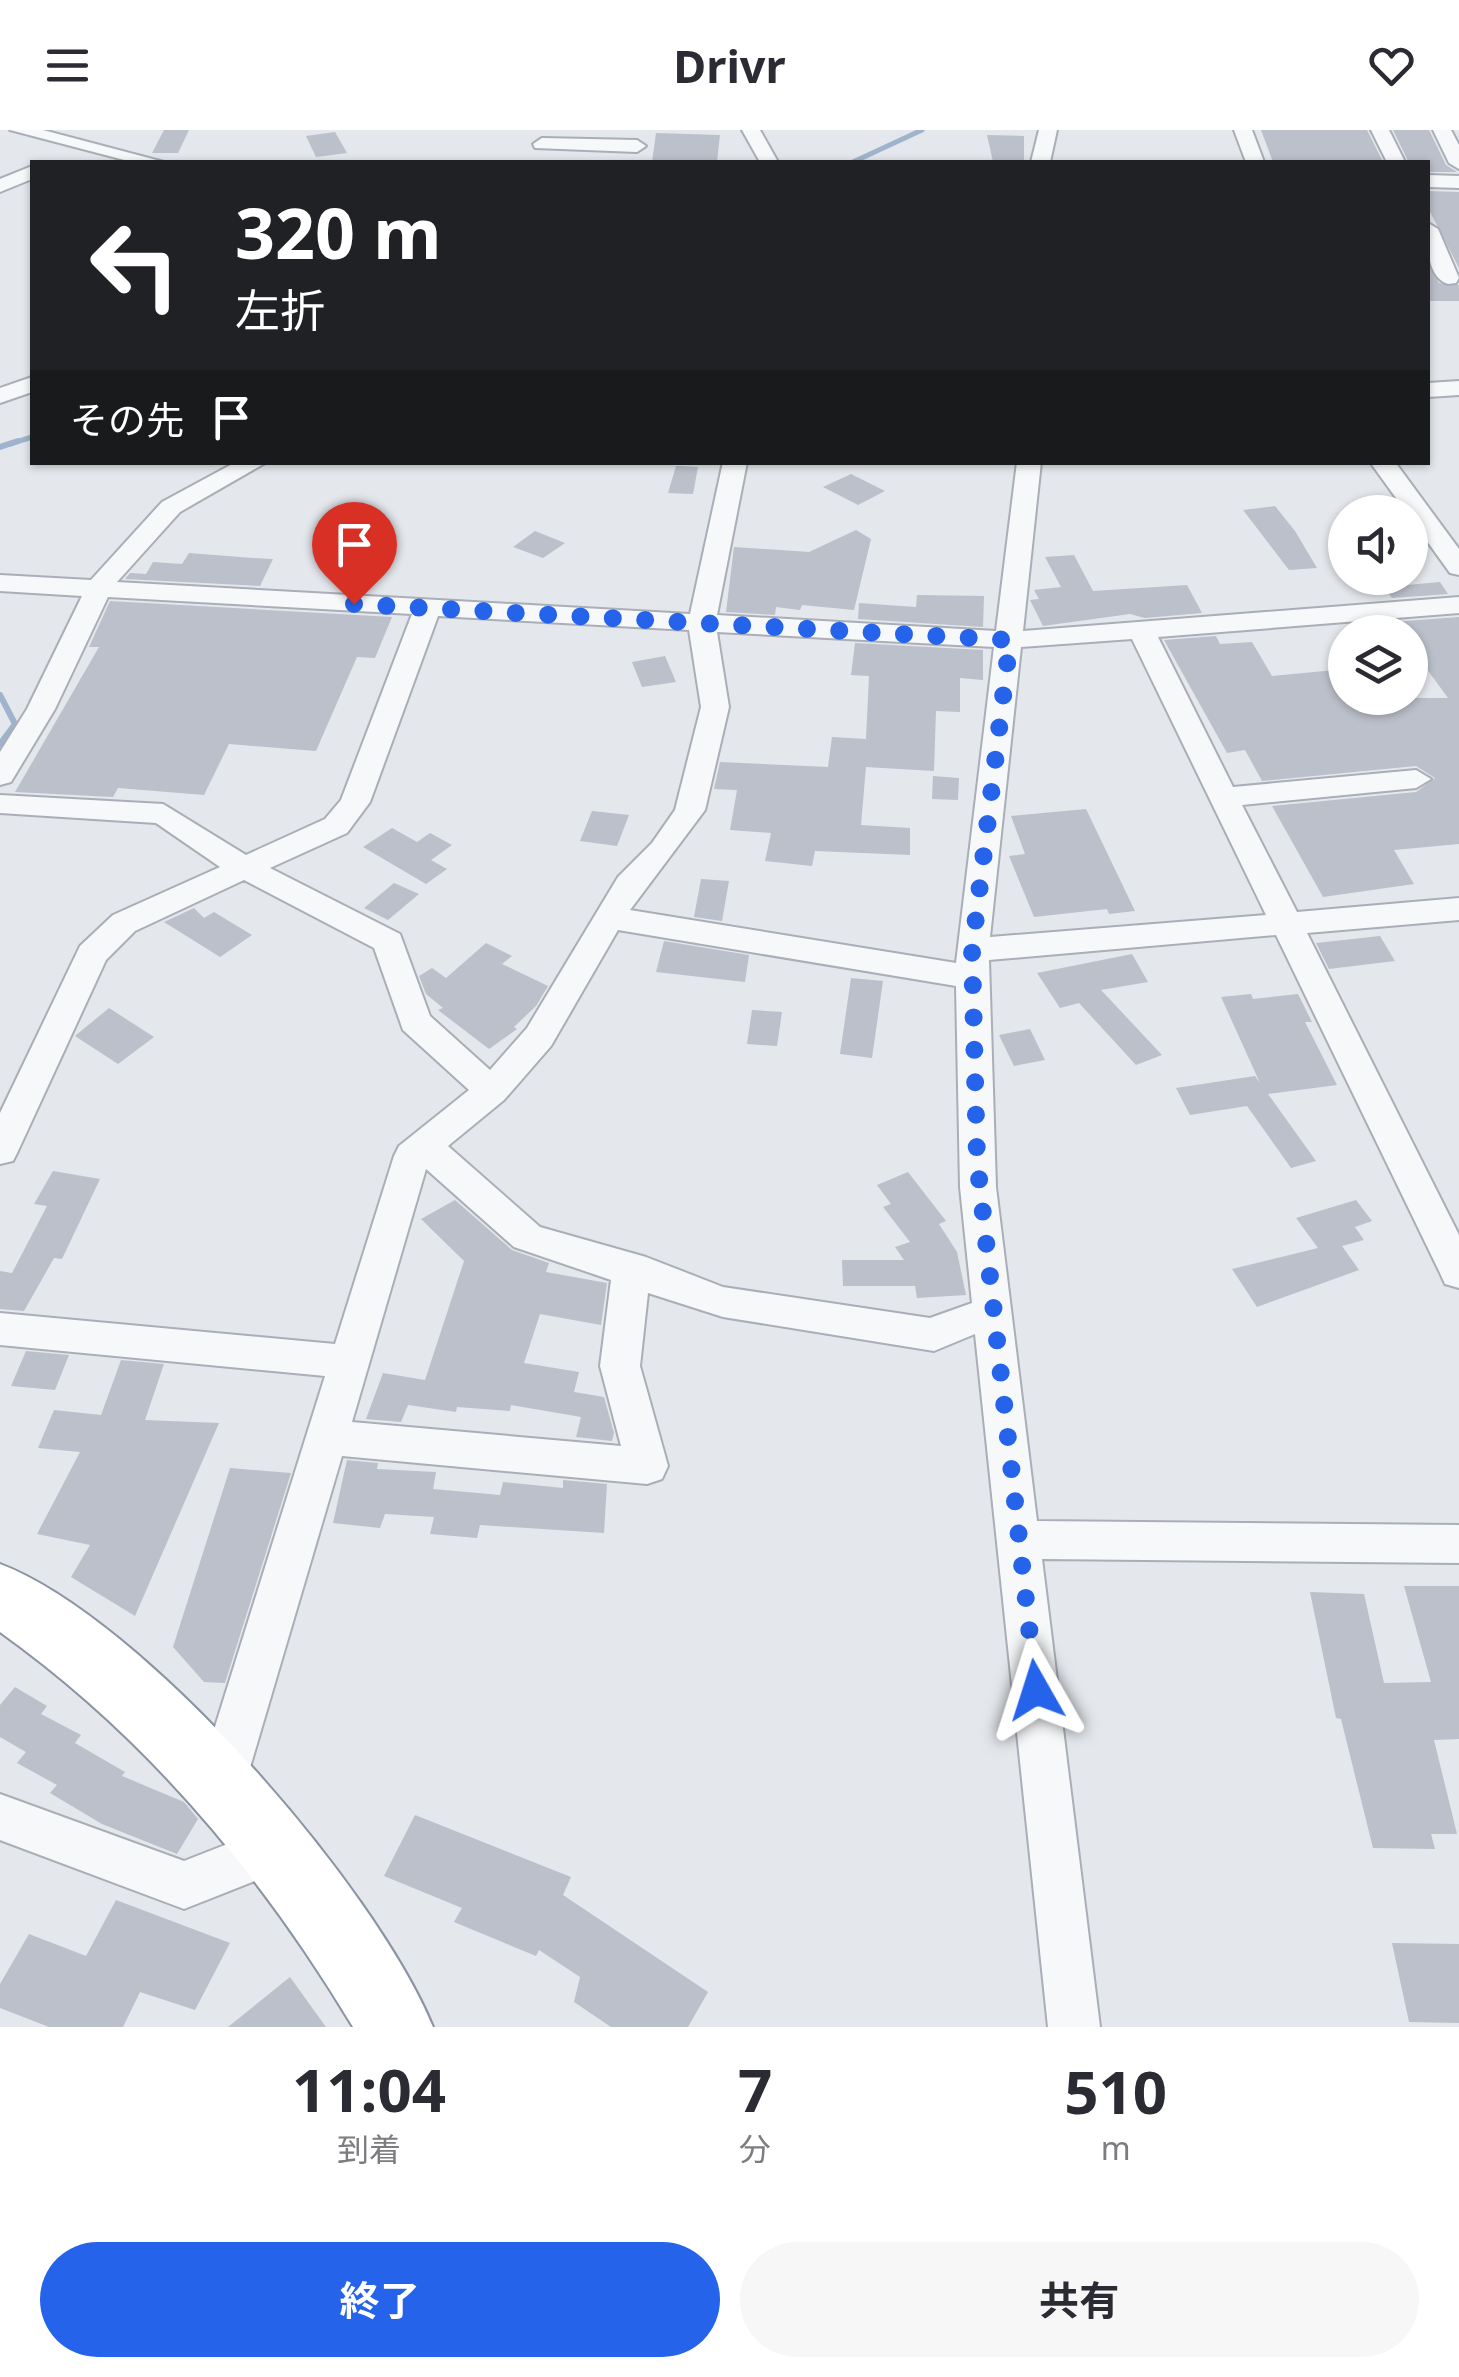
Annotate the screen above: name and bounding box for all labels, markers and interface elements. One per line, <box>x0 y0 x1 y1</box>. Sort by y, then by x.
text: Drivr <box>673 35 786 96</box>
icon: menu <box>40 38 95 93</box>
icon: heart <box>1364 38 1419 93</box>
text: 320 m <box>235 184 442 280</box>
icon: left <box>70 200 200 330</box>
text: 左折 <box>235 279 325 340</box>
icon: arrive <box>204 390 259 445</box>
text: その先 <box>70 393 184 445</box>
map controls <box>1328 495 1428 715</box>
button: sound <box>1328 495 1428 595</box>
pin <box>312 502 397 605</box>
icon: arrive <box>327 517 382 572</box>
button: layers <box>1328 615 1428 715</box>
position arrow <box>984 1638 1088 1742</box>
text: 11:04 <box>292 2048 446 2130</box>
text: 7 <box>738 2048 772 2130</box>
text: 510 <box>1064 2050 1167 2132</box>
text: m <box>1101 2126 1131 2169</box>
text: 到着 <box>337 2127 401 2170</box>
text: 分 <box>739 2127 771 2170</box>
button: 終了 <box>40 2242 720 2357</box>
button: 共有 <box>740 2242 1419 2357</box>

